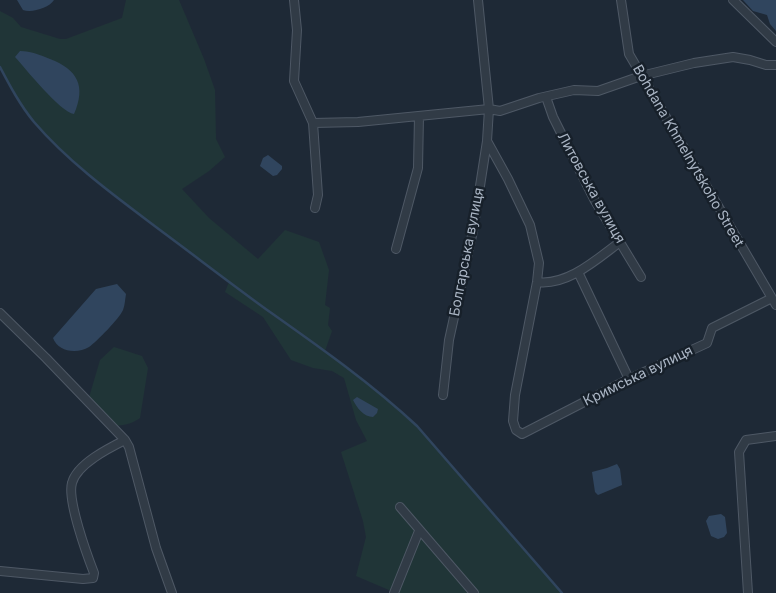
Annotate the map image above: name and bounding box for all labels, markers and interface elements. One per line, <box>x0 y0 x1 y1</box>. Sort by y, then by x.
street label: Bohdana Khmelnytskoho Street <box>629 62 747 250</box>
street label: Литовська вулиця <box>554 130 628 246</box>
street label: Болгарська вулиця <box>446 186 488 318</box>
street label: Кримська вулиця <box>580 342 696 410</box>

